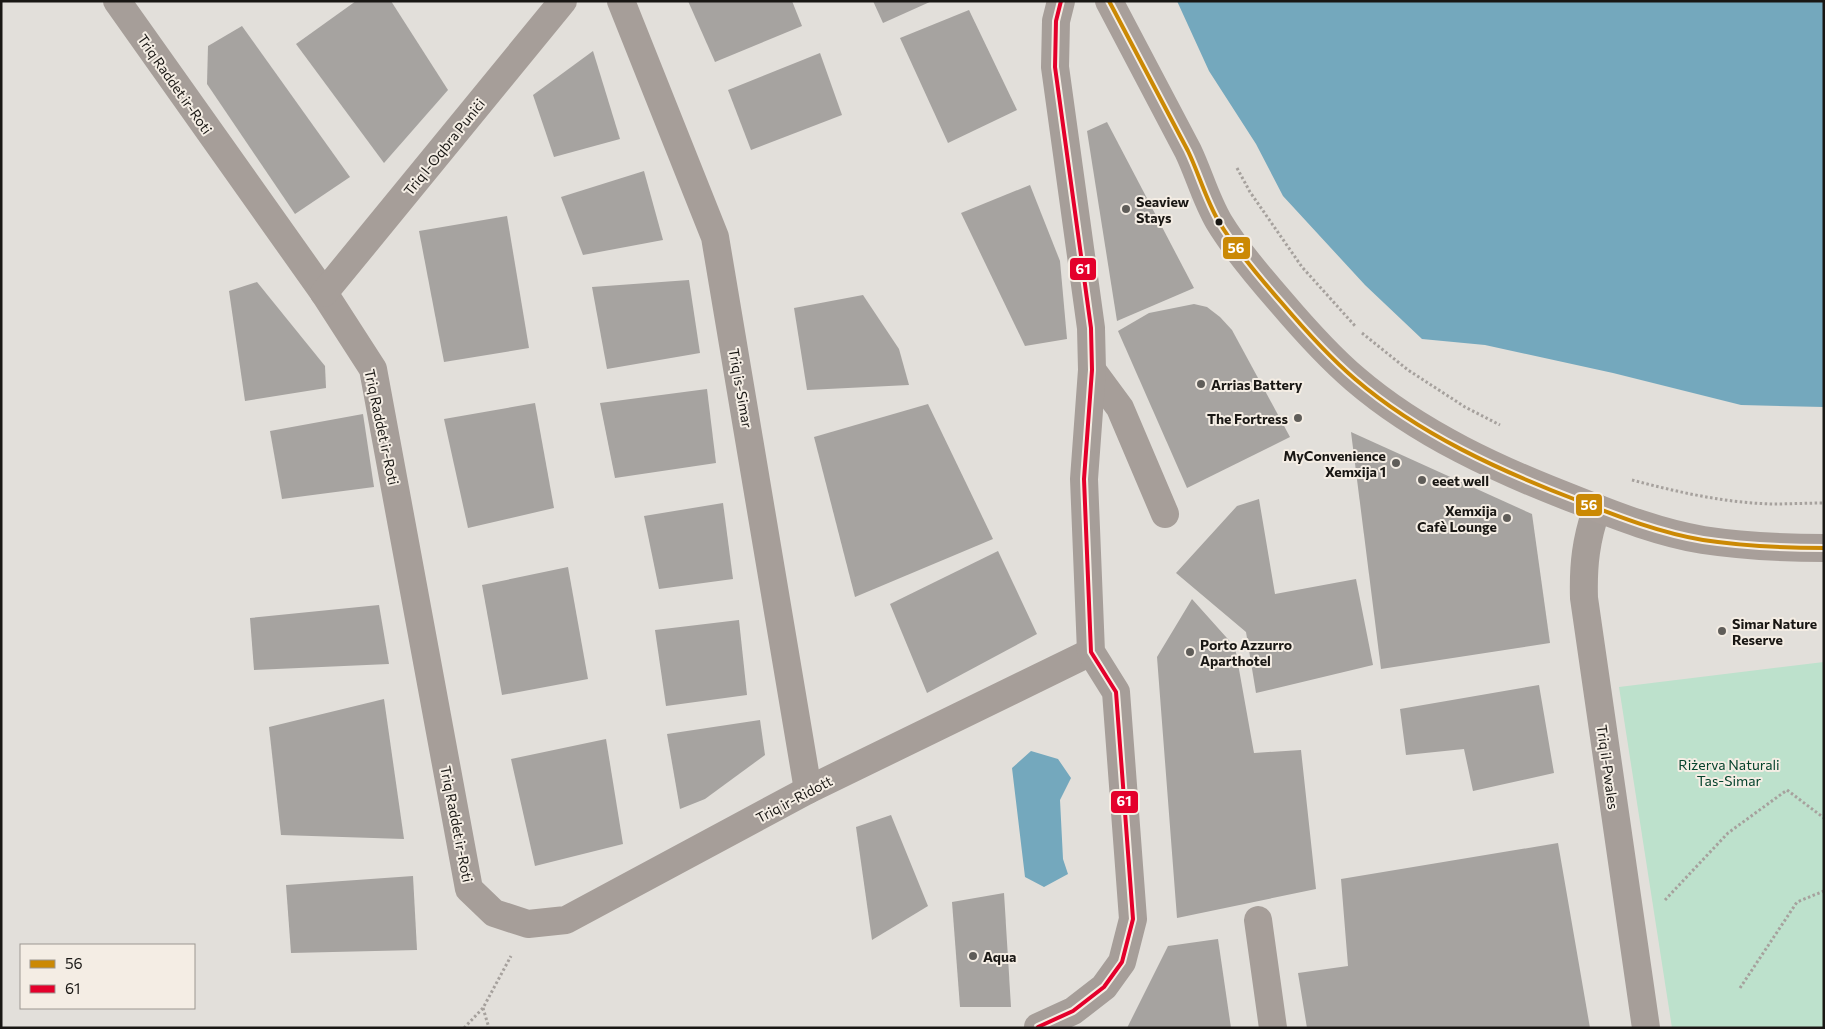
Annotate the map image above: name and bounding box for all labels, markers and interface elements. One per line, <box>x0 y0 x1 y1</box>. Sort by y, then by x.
street label: Triq Raddet ir-Roti <box>134 31 216 137</box>
street label: Triq l-Oqbra Puniċi <box>400 95 488 199</box>
place label: Seaview Stays <box>1136 193 1190 226</box>
marker: Seaview Stays <box>1120 203 1132 215</box>
unlabelled marker <box>1214 217 1224 227</box>
line badge: 56 <box>1222 236 1251 260</box>
text: 56 <box>1228 239 1245 256</box>
line badge: 61 <box>1069 257 1097 281</box>
text: 61 <box>1076 260 1090 277</box>
street label: Triq is-Simar <box>726 347 756 430</box>
street label: Triq Raddet ir-Roti <box>361 368 403 486</box>
place label: Arrias Battery <box>1211 376 1303 393</box>
marker: Arrias Battery <box>1195 378 1207 390</box>
place label: The Fortress <box>1207 410 1288 427</box>
marker: The Fortress <box>1292 412 1304 424</box>
place label: MyConvenience Xemxija 1 <box>1283 447 1386 480</box>
marker: MyConvenience Xemxija 1 <box>1390 457 1402 469</box>
place label: eeet well <box>1432 472 1489 489</box>
marker: eeet well <box>1416 474 1428 486</box>
line badge: 56 <box>1575 493 1603 517</box>
text: 56 <box>1581 496 1598 513</box>
place label: Xemxija Cafè Lounge <box>1417 502 1497 535</box>
marker: Xemxija Cafè Lounge <box>1501 512 1513 524</box>
place label: Simar Nature Reserve <box>1732 615 1817 648</box>
marker: Simar Nature Reserve <box>1716 625 1728 637</box>
place label: Porto Azzurro Aparthotel <box>1200 636 1292 669</box>
marker: Porto Azzurro Aparthotel <box>1184 646 1196 658</box>
street label: Triq il-Pwales <box>1594 724 1622 810</box>
park label: Riżerva Naturali Tas-Simar <box>1678 756 1780 789</box>
street label: Triq Raddet ir-Roti <box>437 764 477 884</box>
street label: Triq ir-Ridott <box>753 772 835 826</box>
line badge: 61 <box>1110 790 1139 814</box>
text: 61 <box>1117 792 1131 809</box>
legend <box>20 944 195 1009</box>
place label: Aqua <box>983 948 1016 965</box>
marker: Aqua <box>967 950 979 962</box>
text: 56 <box>65 954 83 972</box>
text: 61 <box>65 979 81 997</box>

